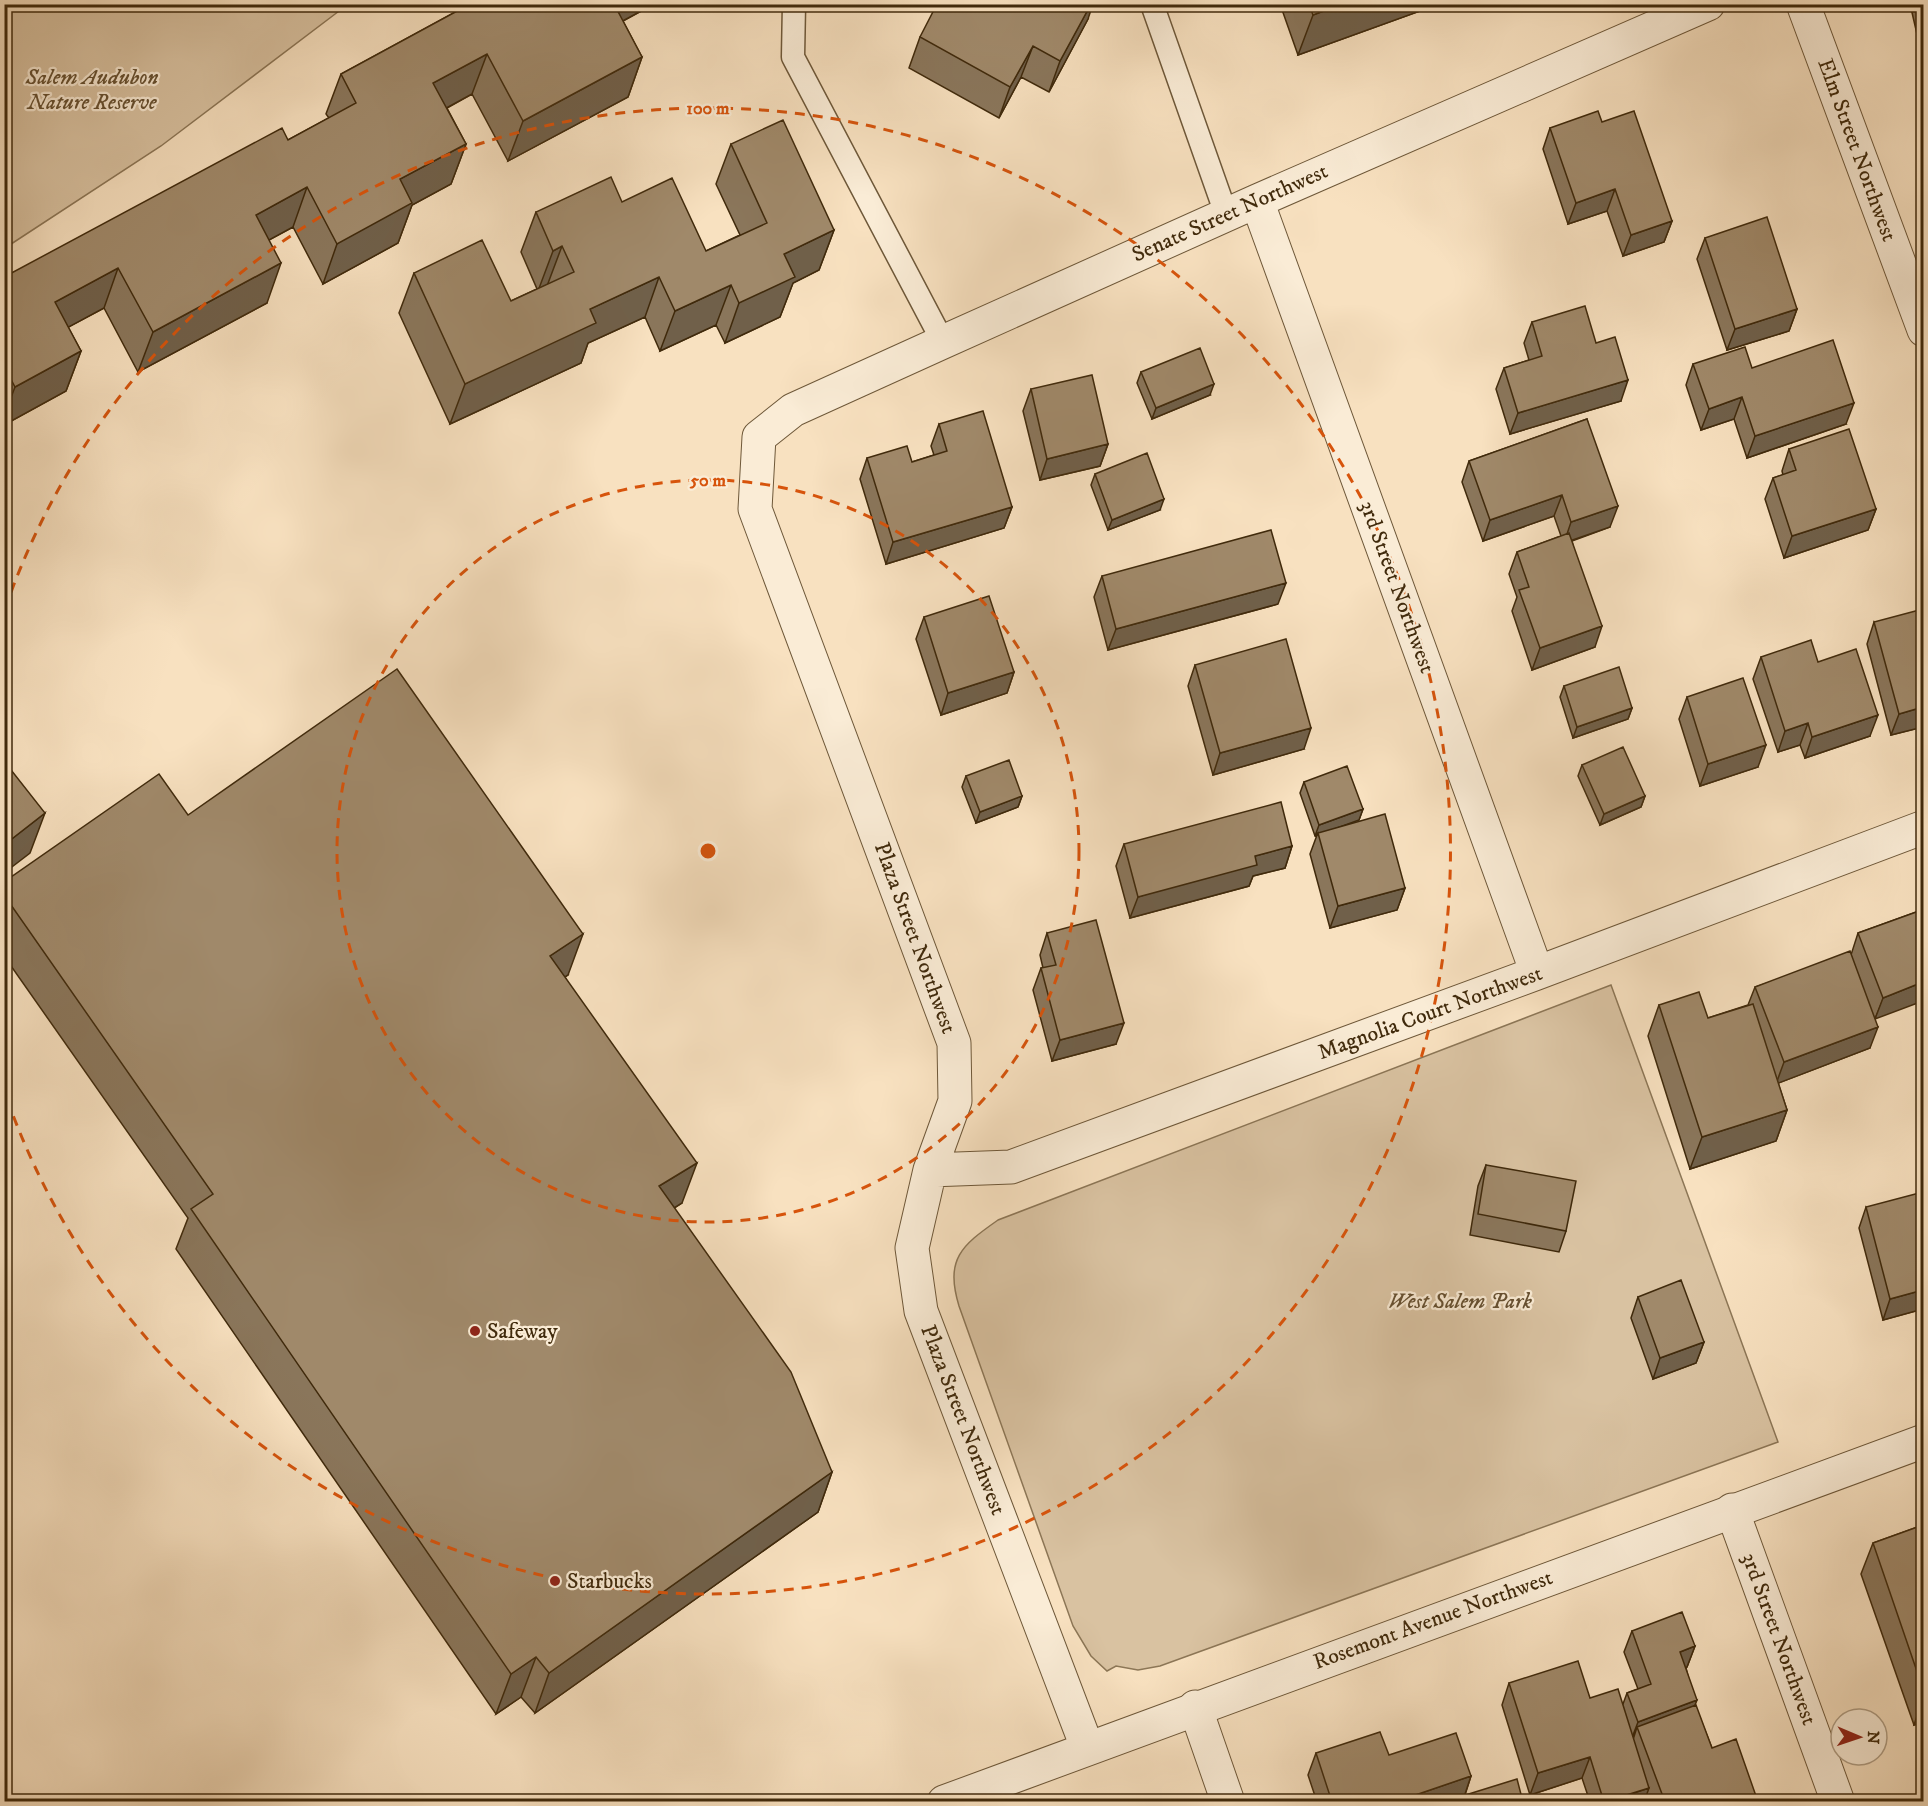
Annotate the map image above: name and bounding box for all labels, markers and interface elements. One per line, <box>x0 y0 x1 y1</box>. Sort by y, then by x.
street label: Elm Street Northwest <box>1811 55 1903 245</box>
park label: Salem Audubon Nature Reserve <box>24 64 159 116</box>
text: 100 m <box>686 98 730 120</box>
street label: Senate Street Northwest <box>1128 158 1332 268</box>
text: 50 m <box>689 470 726 492</box>
street label: 3rd Street Northwest <box>1353 497 1441 677</box>
street label: Plaza Street Northwest <box>868 839 962 1037</box>
centre of rings <box>698 841 718 861</box>
street label: Magnolia Court Northwest <box>1314 960 1546 1066</box>
park label: West Salem Park <box>1388 1288 1533 1315</box>
place label: Safeway <box>487 1318 558 1345</box>
street label: Plaza Street Northwest <box>914 1321 1012 1519</box>
marker: Safeway <box>468 1324 482 1338</box>
street label: 3rd Street Northwest <box>1735 1549 1823 1729</box>
street label: Rosemont Avenue Northwest <box>1310 1564 1556 1676</box>
place label: Starbucks <box>567 1568 652 1595</box>
marker: Starbucks <box>548 1574 562 1588</box>
north arrow <box>1829 1707 1889 1767</box>
text: N <box>1863 1731 1883 1744</box>

